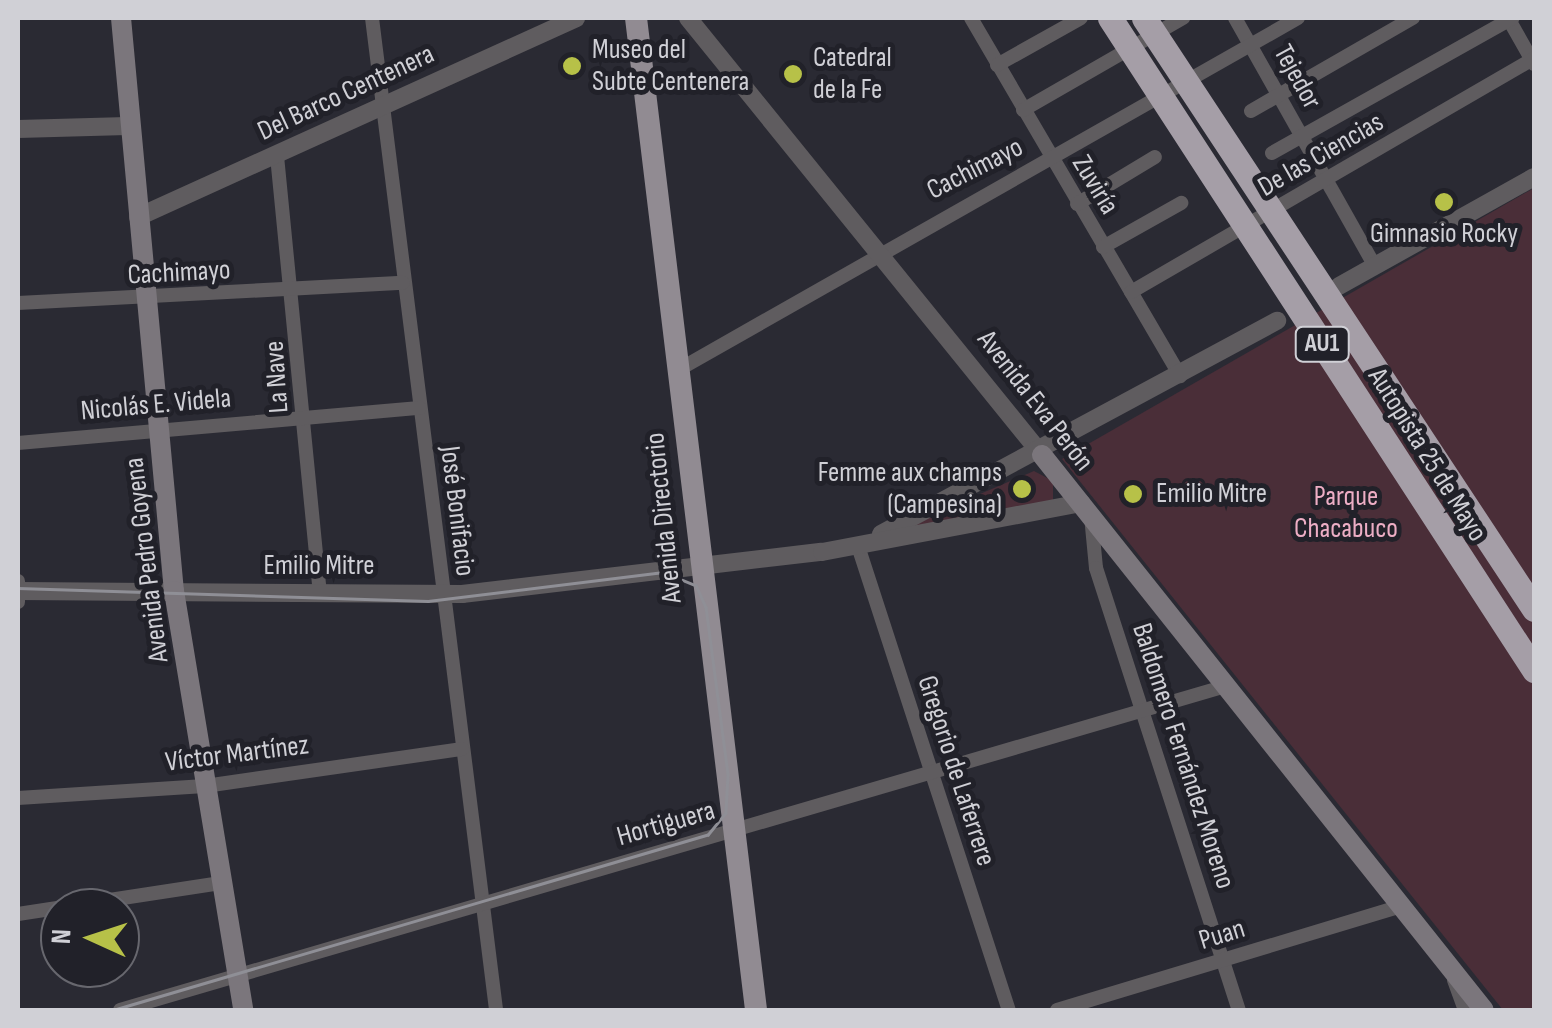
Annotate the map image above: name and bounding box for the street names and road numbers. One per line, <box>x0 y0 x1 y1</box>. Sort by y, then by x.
street label: Del Barco Centenera <box>252 37 440 149</box>
street label: Tejedor <box>1266 39 1328 115</box>
street label: De las Ciencias <box>1252 106 1390 204</box>
street label: Cachimayo <box>921 131 1029 207</box>
street label: Zuviría <box>1064 149 1126 221</box>
street label: Cachimayo <box>127 254 231 292</box>
street label: Avenida Eva Perón <box>970 324 1100 478</box>
road number: AU1 <box>1294 324 1350 364</box>
street label: La Nave <box>258 340 296 414</box>
street label: Autopista 25 de Mayo <box>1360 362 1494 548</box>
street label: Nicolás E. Videla <box>79 382 233 428</box>
street label: Avenida Directorio <box>638 431 690 605</box>
street label: José Bonifacio <box>432 444 482 578</box>
street label: Avenida Pedro Goyena <box>118 456 176 664</box>
street label: Emilio Mitre <box>263 549 375 583</box>
street label: Baldomero Fernández Moreno <box>1124 619 1242 893</box>
street label: Gregorio de Laferrere <box>909 672 1003 870</box>
street label: Víctor Martínez <box>163 729 311 779</box>
street label: Hortiguera <box>613 794 719 854</box>
street label: Puan <box>1195 912 1249 958</box>

